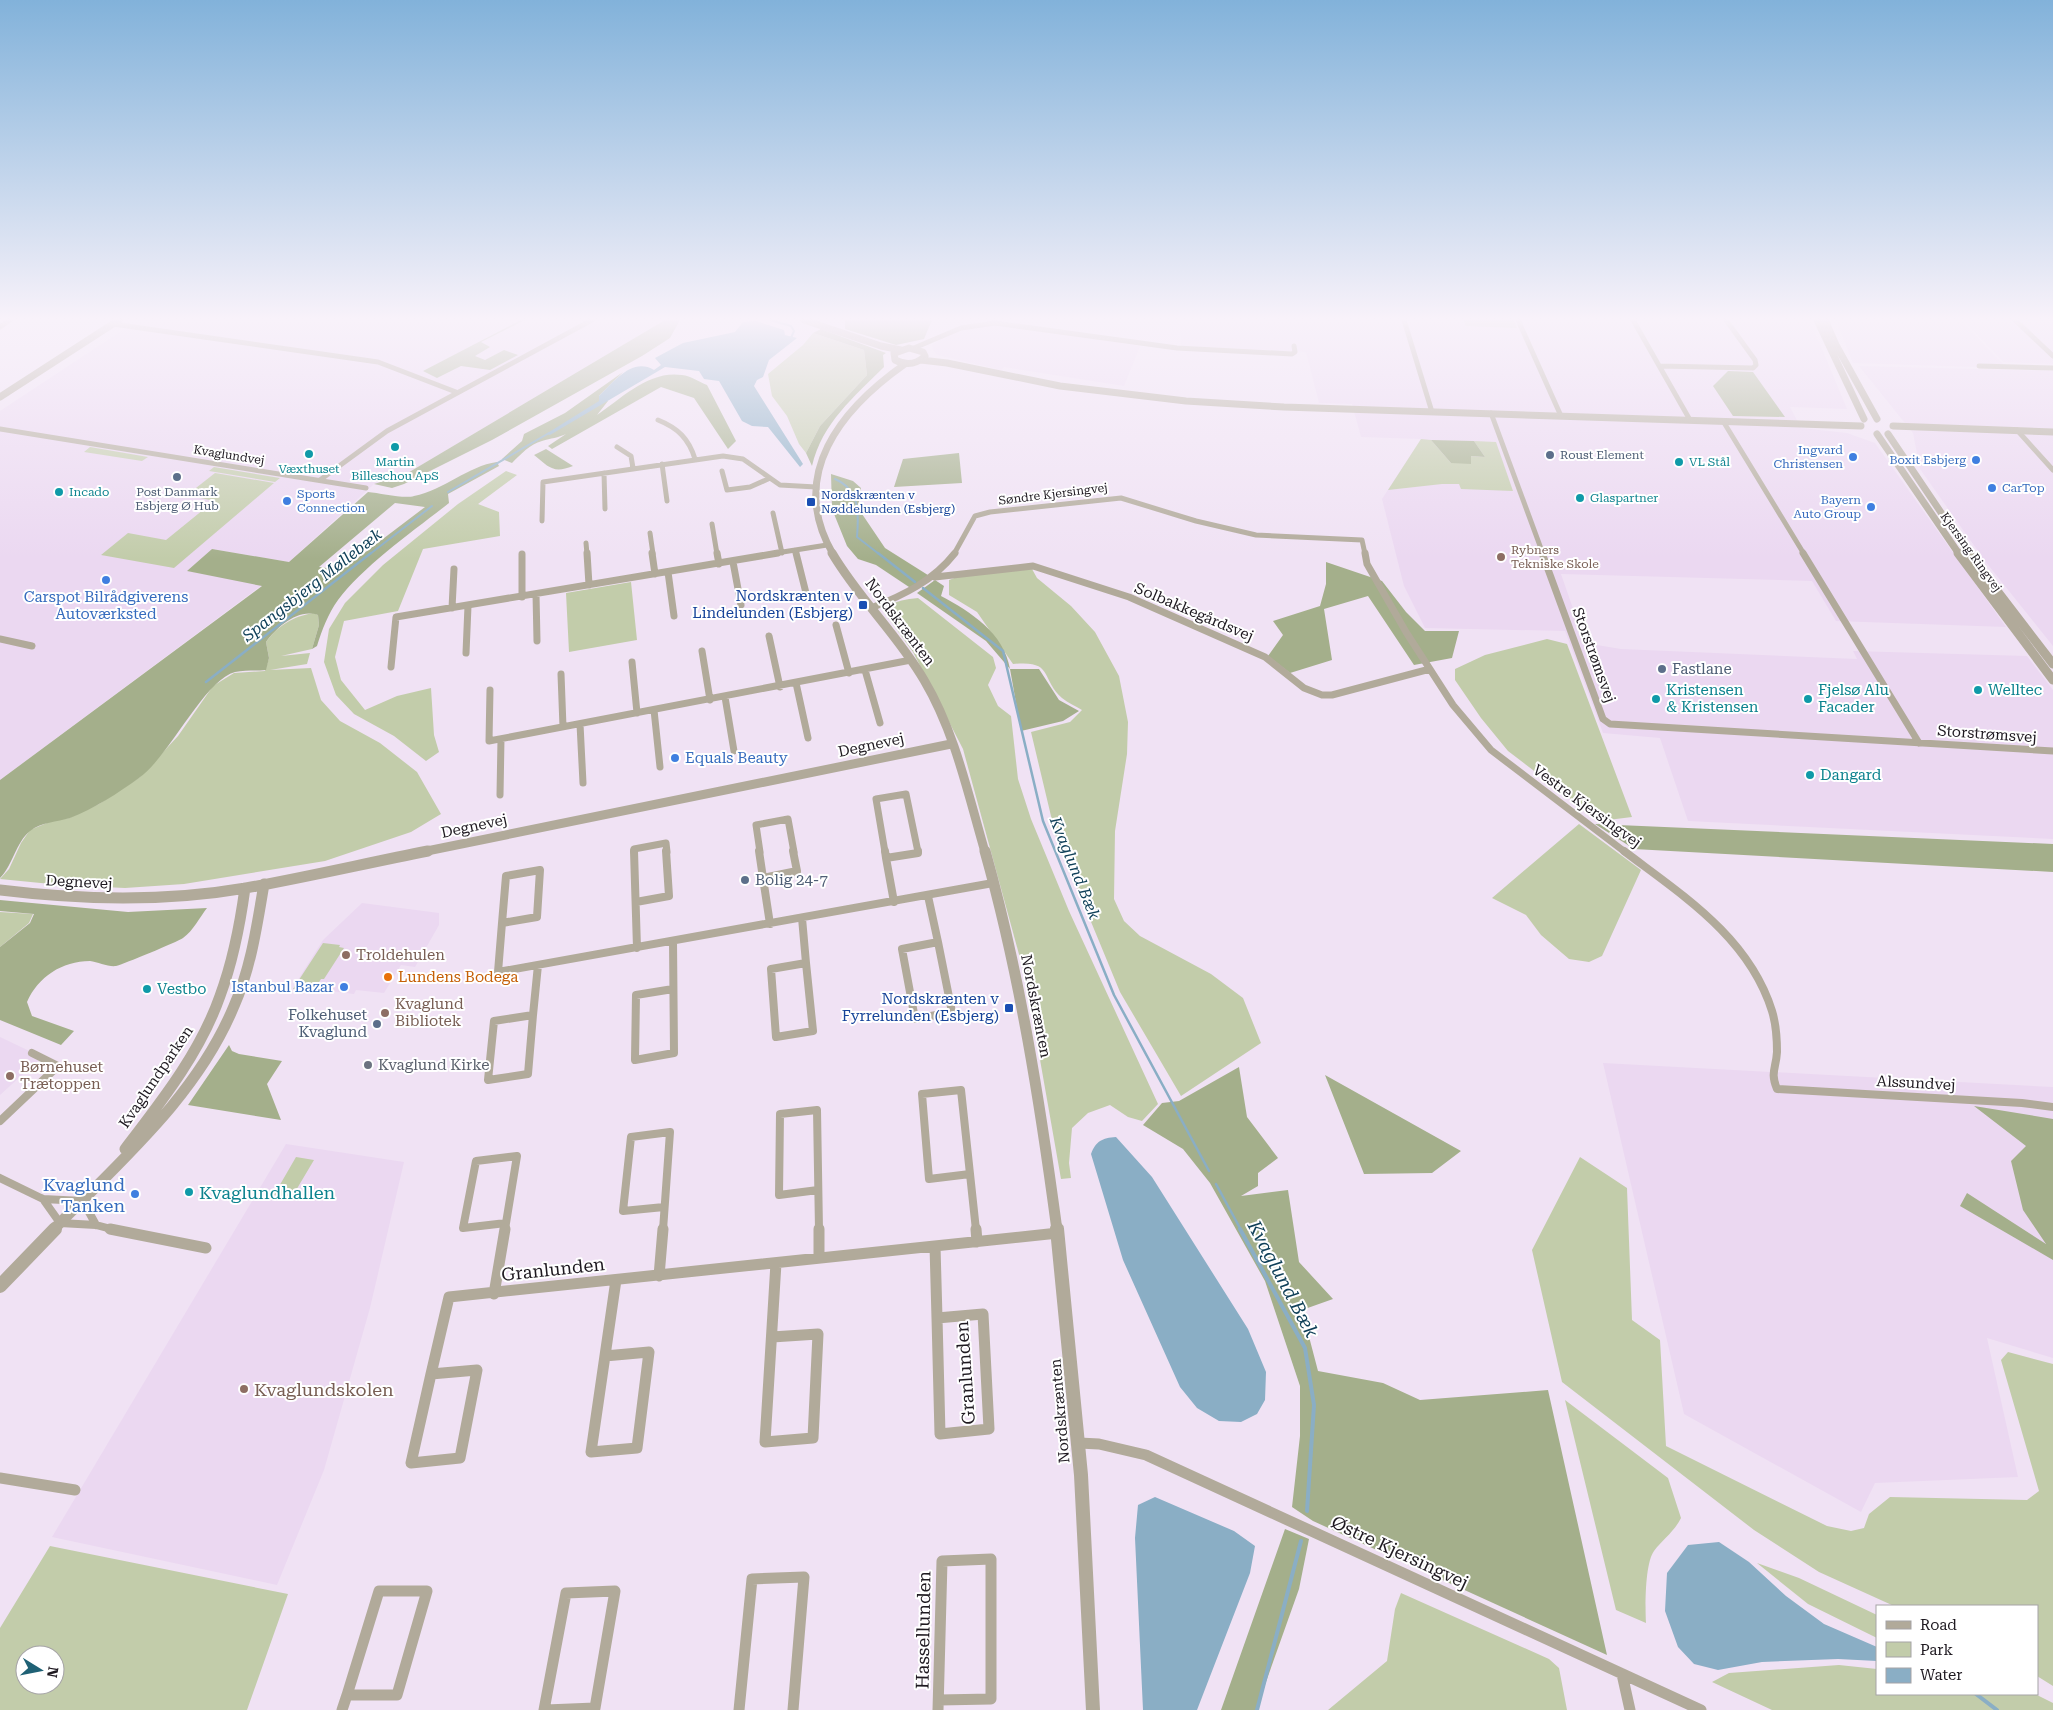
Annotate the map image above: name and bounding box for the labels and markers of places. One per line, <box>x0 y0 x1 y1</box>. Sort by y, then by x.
marker: Martin Billeschou ApS <box>389 441 401 453</box>
place label: Ingvard Christensen <box>1773 443 1843 471</box>
marker: Væxthuset <box>303 448 315 460</box>
place label: Roust Element <box>1560 448 1644 462</box>
marker: Roust Element <box>1544 449 1556 461</box>
marker: Ingvard Christensen <box>1847 451 1859 463</box>
place label: Boxit Esbjerg <box>1889 453 1966 467</box>
marker: Boxit Esbjerg <box>1970 454 1982 466</box>
place label: Martin Billeschou ApS <box>351 455 439 483</box>
place label: VL Stål <box>1689 455 1730 469</box>
marker: VL Stål <box>1673 456 1685 468</box>
place label: Væxthuset <box>278 462 340 476</box>
marker: Post Danmark Esbjerg Ø Hub <box>171 471 183 483</box>
place label: CarTop <box>2002 481 2045 495</box>
marker: CarTop <box>1986 482 1998 494</box>
place label: Incado <box>69 485 109 499</box>
place label: Post Danmark Esbjerg Ø Hub <box>135 485 219 513</box>
marker: Incado <box>53 486 65 498</box>
place label: Sports Connection <box>297 487 366 515</box>
place label: Nordskrænten v Nøddelunden (Esbjerg) <box>821 488 955 516</box>
place label: Glaspartner <box>1590 491 1658 505</box>
marker: Glaspartner <box>1574 492 1586 504</box>
place label: Bayern Auto Group <box>1794 493 1861 521</box>
marker: Sports Connection <box>281 495 293 507</box>
marker: Nordskrænten v Nøddelunden (Esbjerg) <box>805 496 817 508</box>
marker: Bayern Auto Group <box>1865 501 1877 513</box>
place label: Rybners Tekniske Skole <box>1511 543 1599 571</box>
marker: Rybners Tekniske Skole <box>1495 551 1507 563</box>
marker: Carspot Bilrådgiverens Autoværksted <box>100 574 112 586</box>
place label: Nordskrænten v Lindelunden (Esbjerg) <box>692 587 853 622</box>
place label: Carspot Bilrådgiverens Autoværksted <box>24 588 188 623</box>
marker: Nordskrænten v Lindelunden (Esbjerg) <box>857 599 869 611</box>
place label: Fastlane <box>1672 660 1732 678</box>
marker: Fastlane <box>1656 663 1668 675</box>
place label: Kristensen & Kristensen <box>1666 681 1759 716</box>
place label: Fjelsø Alu Facader <box>1818 681 1890 716</box>
place label: Welltec <box>1988 681 2042 699</box>
marker: Welltec <box>1972 684 1984 696</box>
marker: Kristensen & Kristensen <box>1650 693 1662 705</box>
marker: Fjelsø Alu Facader <box>1802 693 1814 705</box>
place label: Equals Beauty <box>685 749 788 767</box>
marker: Equals Beauty <box>669 752 681 764</box>
place label: Dangard <box>1820 766 1882 784</box>
marker: Dangard <box>1804 769 1816 781</box>
place label: Bolig 24-7 <box>755 871 828 889</box>
marker: Bolig 24-7 <box>739 874 751 886</box>
place label: Troldehulen <box>356 946 445 964</box>
marker: Troldehulen <box>340 949 352 961</box>
place label: Lundens Bodega <box>398 968 518 986</box>
marker: Lundens Bodega <box>382 971 394 983</box>
place label: Istanbul Bazar <box>231 978 334 996</box>
place label: Vestbo <box>157 980 207 998</box>
marker: Istanbul Bazar <box>338 981 350 993</box>
marker: Vestbo <box>141 983 153 995</box>
place label: Nordskrænten v Fyrrelunden (Esbjerg) <box>842 990 999 1025</box>
place label: Kvaglund Bibliotek <box>395 995 464 1030</box>
marker: Nordskrænten v Fyrrelunden (Esbjerg) <box>1003 1002 1015 1014</box>
place label: Folkehuset Kvaglund <box>288 1006 367 1041</box>
marker: Kvaglund Bibliotek <box>379 1007 391 1019</box>
marker: Folkehuset Kvaglund <box>371 1018 383 1030</box>
place label: Kvaglund Kirke <box>378 1056 489 1074</box>
place label: Børnehuset Trætoppen <box>20 1058 103 1093</box>
marker: Kvaglund Kirke <box>362 1059 374 1071</box>
marker: Børnehuset Trætoppen <box>4 1070 16 1082</box>
place label: Kvaglund Tanken <box>43 1174 125 1216</box>
place label: Kvaglundhallen <box>199 1182 336 1203</box>
marker: Kvaglundhallen <box>183 1186 195 1198</box>
marker: Kvaglund Tanken <box>129 1188 141 1200</box>
place label: Kvaglundskolen <box>254 1379 394 1400</box>
marker: Kvaglundskolen <box>238 1383 250 1395</box>

